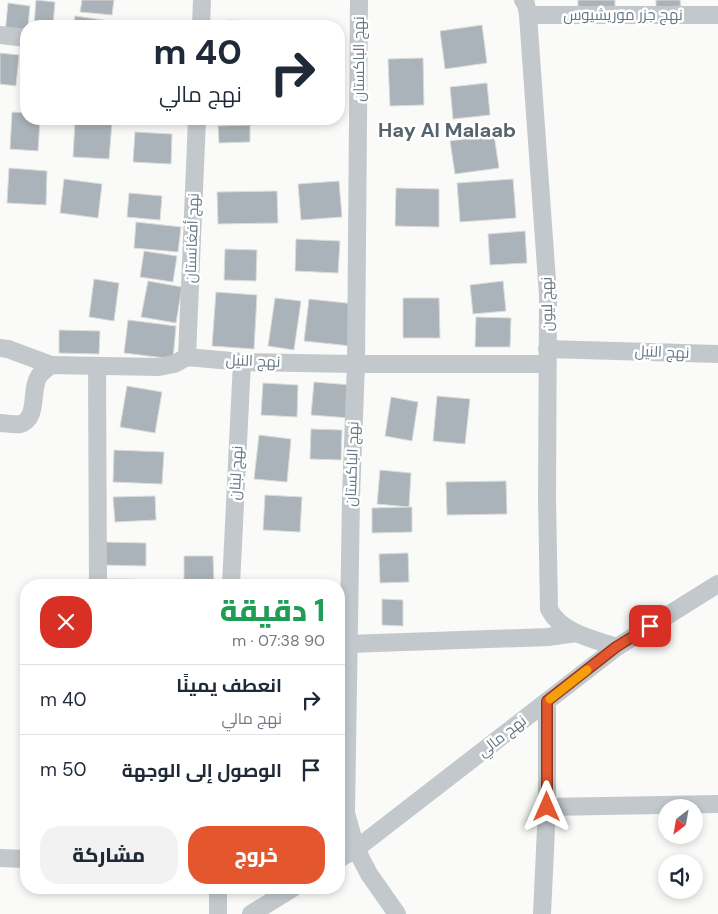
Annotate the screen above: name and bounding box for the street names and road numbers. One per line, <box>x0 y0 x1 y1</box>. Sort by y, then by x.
street label: نهج جزر موريشيوس <box>563 5 683 26</box>
street label: نهج الباكستان <box>349 16 370 102</box>
street label: نهج أفغانستان <box>180 193 205 283</box>
street label: نهج ليون <box>537 277 558 331</box>
street label: نهج النيل <box>634 341 690 364</box>
street label: نهج النيل <box>225 350 281 373</box>
street label: نهج الباكستان <box>341 421 364 507</box>
street label: نهج لبنان <box>225 445 248 501</box>
street label: نهج مالي <box>474 711 532 763</box>

